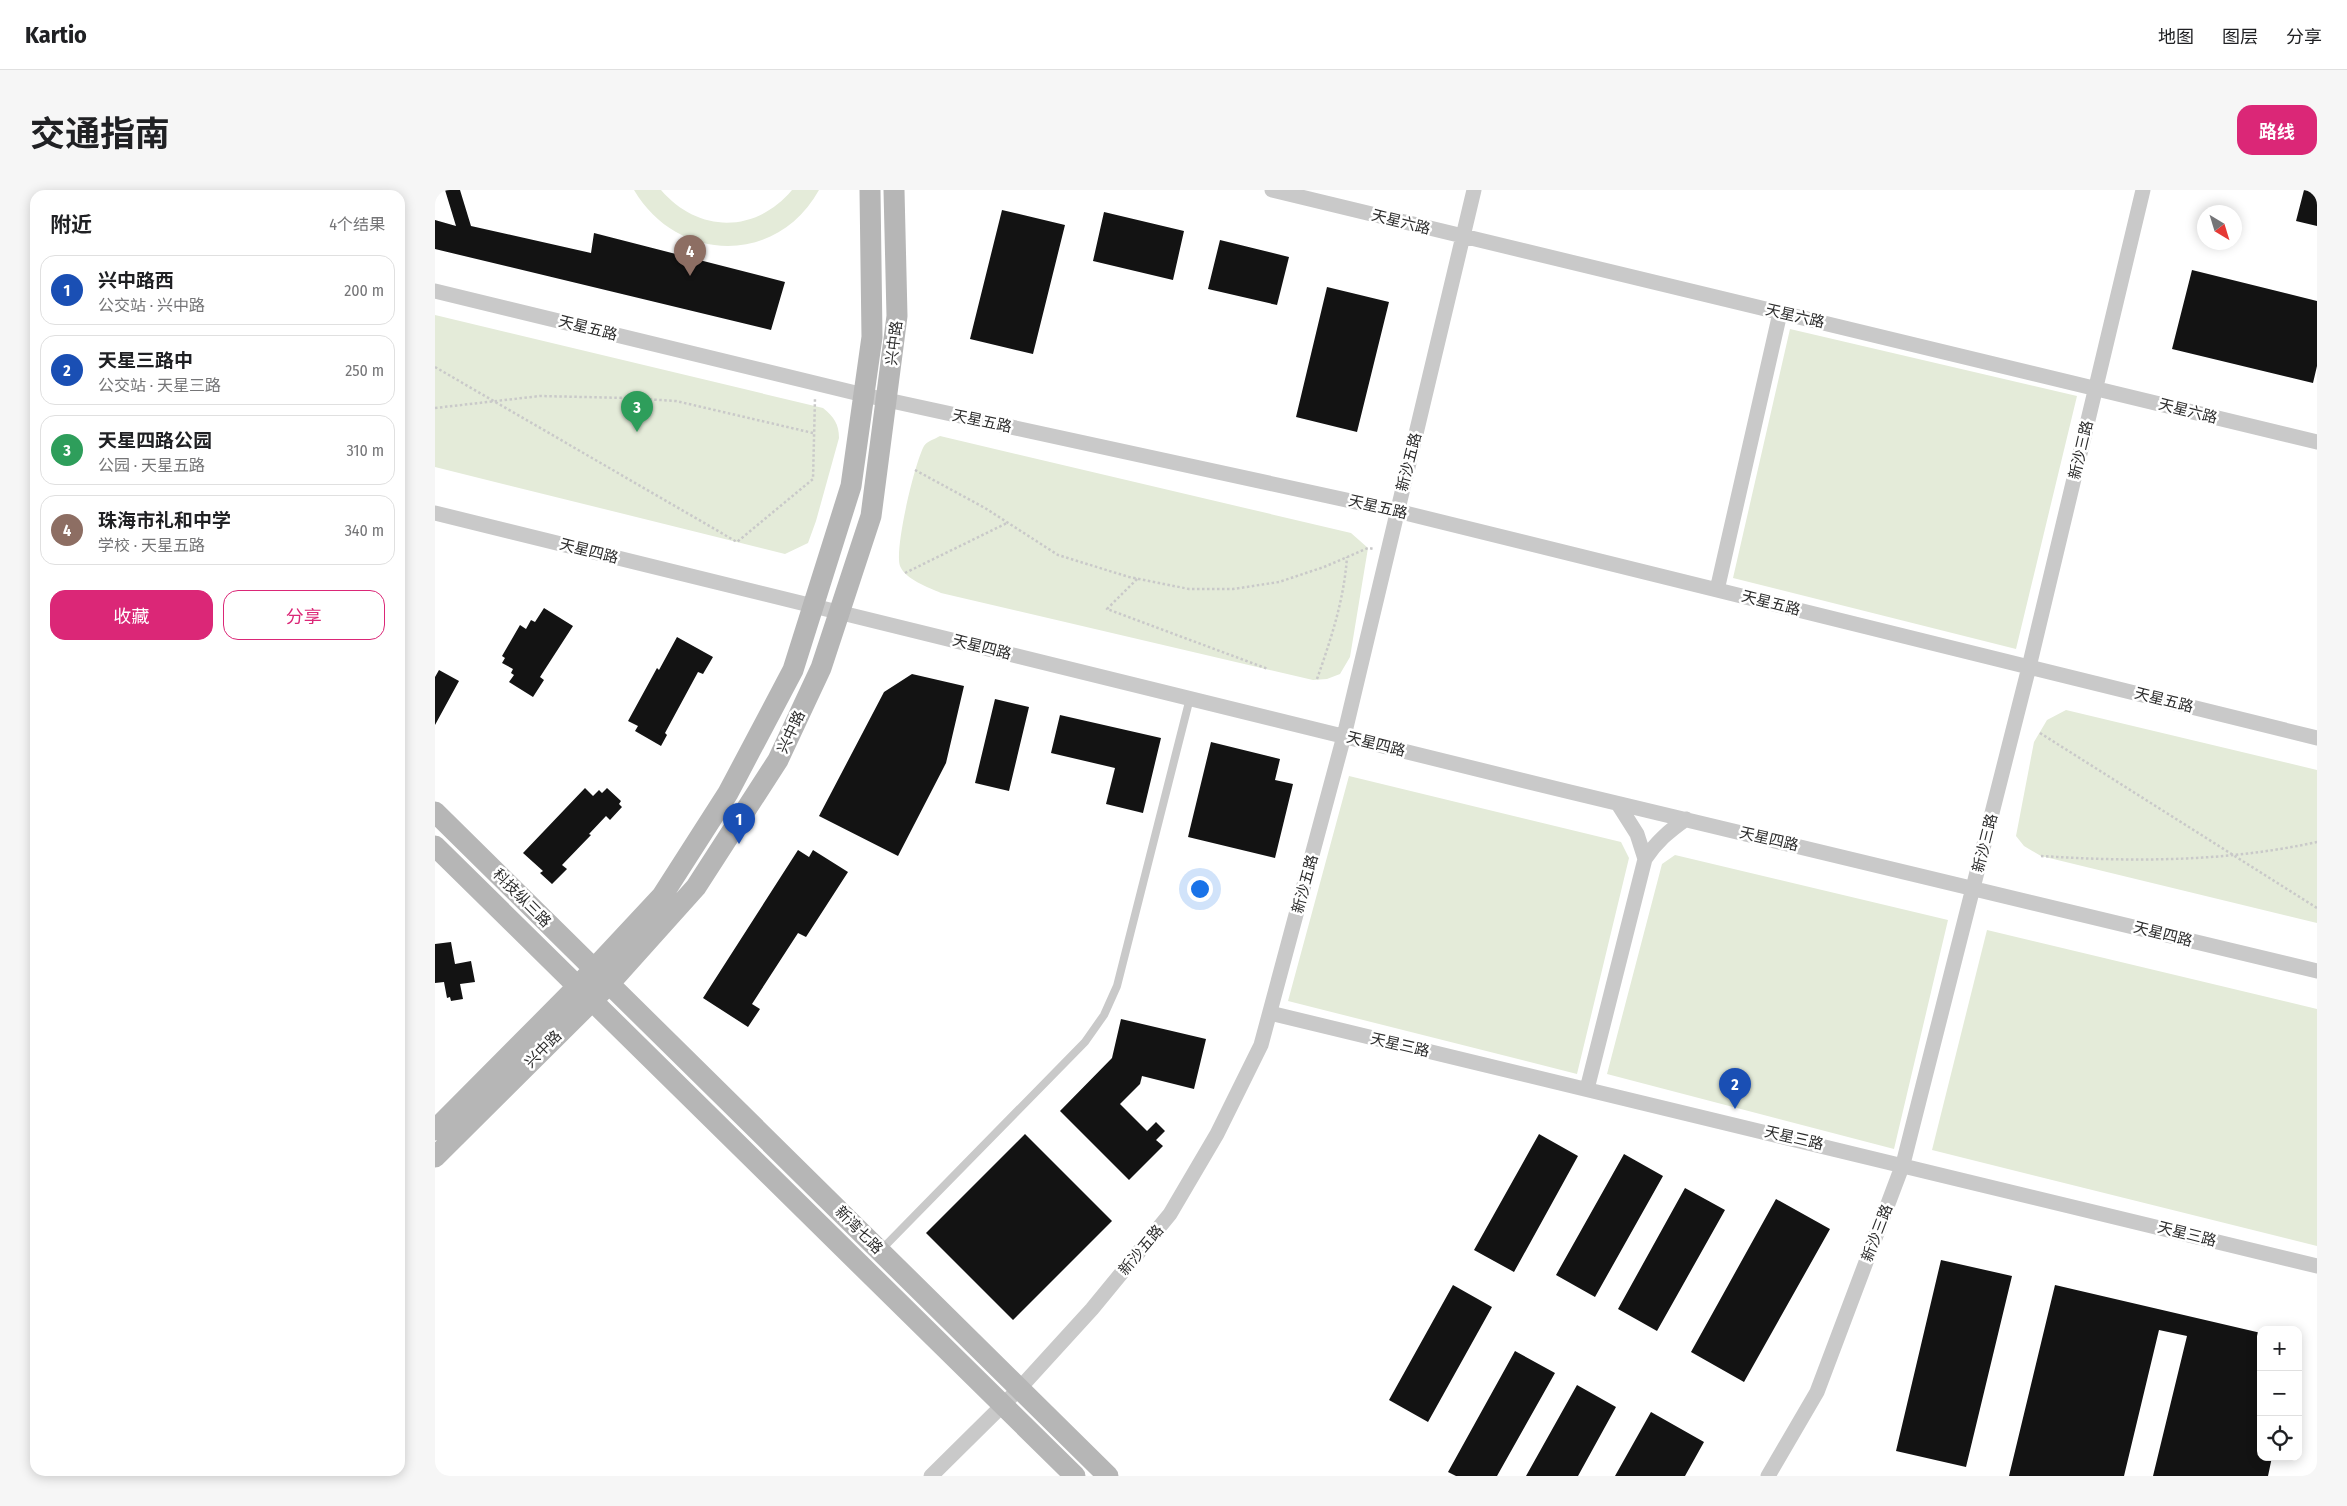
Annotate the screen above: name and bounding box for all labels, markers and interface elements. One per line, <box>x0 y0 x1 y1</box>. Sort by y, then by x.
text: Kartio <box>25 21 87 49</box>
text: 地图 <box>2158 26 2194 48</box>
text: 图层 <box>2222 26 2258 48</box>
text: 分享 <box>2286 26 2322 48</box>
button: 路线 <box>2237 105 2317 155</box>
text: 交通指南 <box>30 113 170 155</box>
north arrow <box>2197 205 2242 250</box>
street label: 天星六路 <box>1370 206 1432 238</box>
text: 附近 <box>50 212 92 238</box>
text: 4个结果 <box>329 215 385 234</box>
pin: 4 <box>674 235 706 276</box>
text: 兴中路西 <box>98 269 174 292</box>
text: 1 <box>64 281 70 300</box>
text: 200 m <box>344 281 384 300</box>
text: 公交站 · 兴中路 <box>98 296 205 315</box>
street label: 天星六路 <box>1764 300 1826 332</box>
street label: 天星五路 <box>557 312 619 344</box>
street label: 兴中路 <box>882 320 906 366</box>
text: 天星三路中 <box>98 349 193 372</box>
text: 2 <box>63 361 71 380</box>
text: 250 m <box>345 361 384 380</box>
text: 公交站 · 天星三路 <box>98 376 221 395</box>
pin: 3 <box>621 391 653 432</box>
street label: 天星六路 <box>2157 395 2219 427</box>
street label: 天星五路 <box>951 406 1013 436</box>
street label: 新沙三路 <box>2065 419 2097 481</box>
text: 天星四路公园 <box>98 429 212 452</box>
street label: 新沙五路 <box>1393 431 1425 493</box>
text: 3 <box>63 441 71 460</box>
text: 310 m <box>347 441 384 460</box>
text: 公园 · 天星五路 <box>98 456 205 475</box>
street label: 天星五路 <box>1347 491 1409 523</box>
text: 珠海市礼和中学 <box>98 509 231 532</box>
text: 4 <box>63 521 71 540</box>
text: 340 m <box>345 521 384 540</box>
street label: 天星四路 <box>558 535 620 567</box>
text: 学校 · 天星五路 <box>98 536 205 555</box>
street label: 天星五路 <box>1740 587 1802 619</box>
button: 收藏 <box>50 590 213 640</box>
button: 分享 <box>223 590 385 640</box>
street label: 天星四路 <box>951 631 1013 663</box>
street label: 天星五路 <box>2133 684 2195 716</box>
street label: 兴中路 <box>773 708 809 756</box>
street label: 天星四路 <box>1345 728 1407 760</box>
pin: 1 <box>723 803 755 844</box>
street label: 新沙三路 <box>1969 812 2001 874</box>
street label: 天星四路 <box>1738 823 1800 855</box>
street label: 新沙五路 <box>1289 853 1321 915</box>
street label: 科技纵三路 <box>489 865 555 931</box>
your location <box>1187 876 1213 902</box>
street label: 天星四路 <box>2132 918 2194 950</box>
street label: 兴中路 <box>521 1027 565 1071</box>
street label: 天星三路 <box>1369 1029 1431 1061</box>
pin: 2 <box>1719 1068 1751 1109</box>
street label: 天星三路 <box>1763 1122 1825 1154</box>
street label: 新湾七路 <box>831 1202 887 1258</box>
street label: 新沙三路 <box>1858 1202 1896 1264</box>
street label: 天星三路 <box>2156 1218 2218 1250</box>
street label: 新沙五路 <box>1115 1221 1167 1279</box>
map controls <box>2257 1326 2302 1461</box>
button: + <box>2257 1326 2302 1371</box>
button: − <box>2257 1371 2302 1416</box>
button: locate <box>2257 1416 2302 1461</box>

